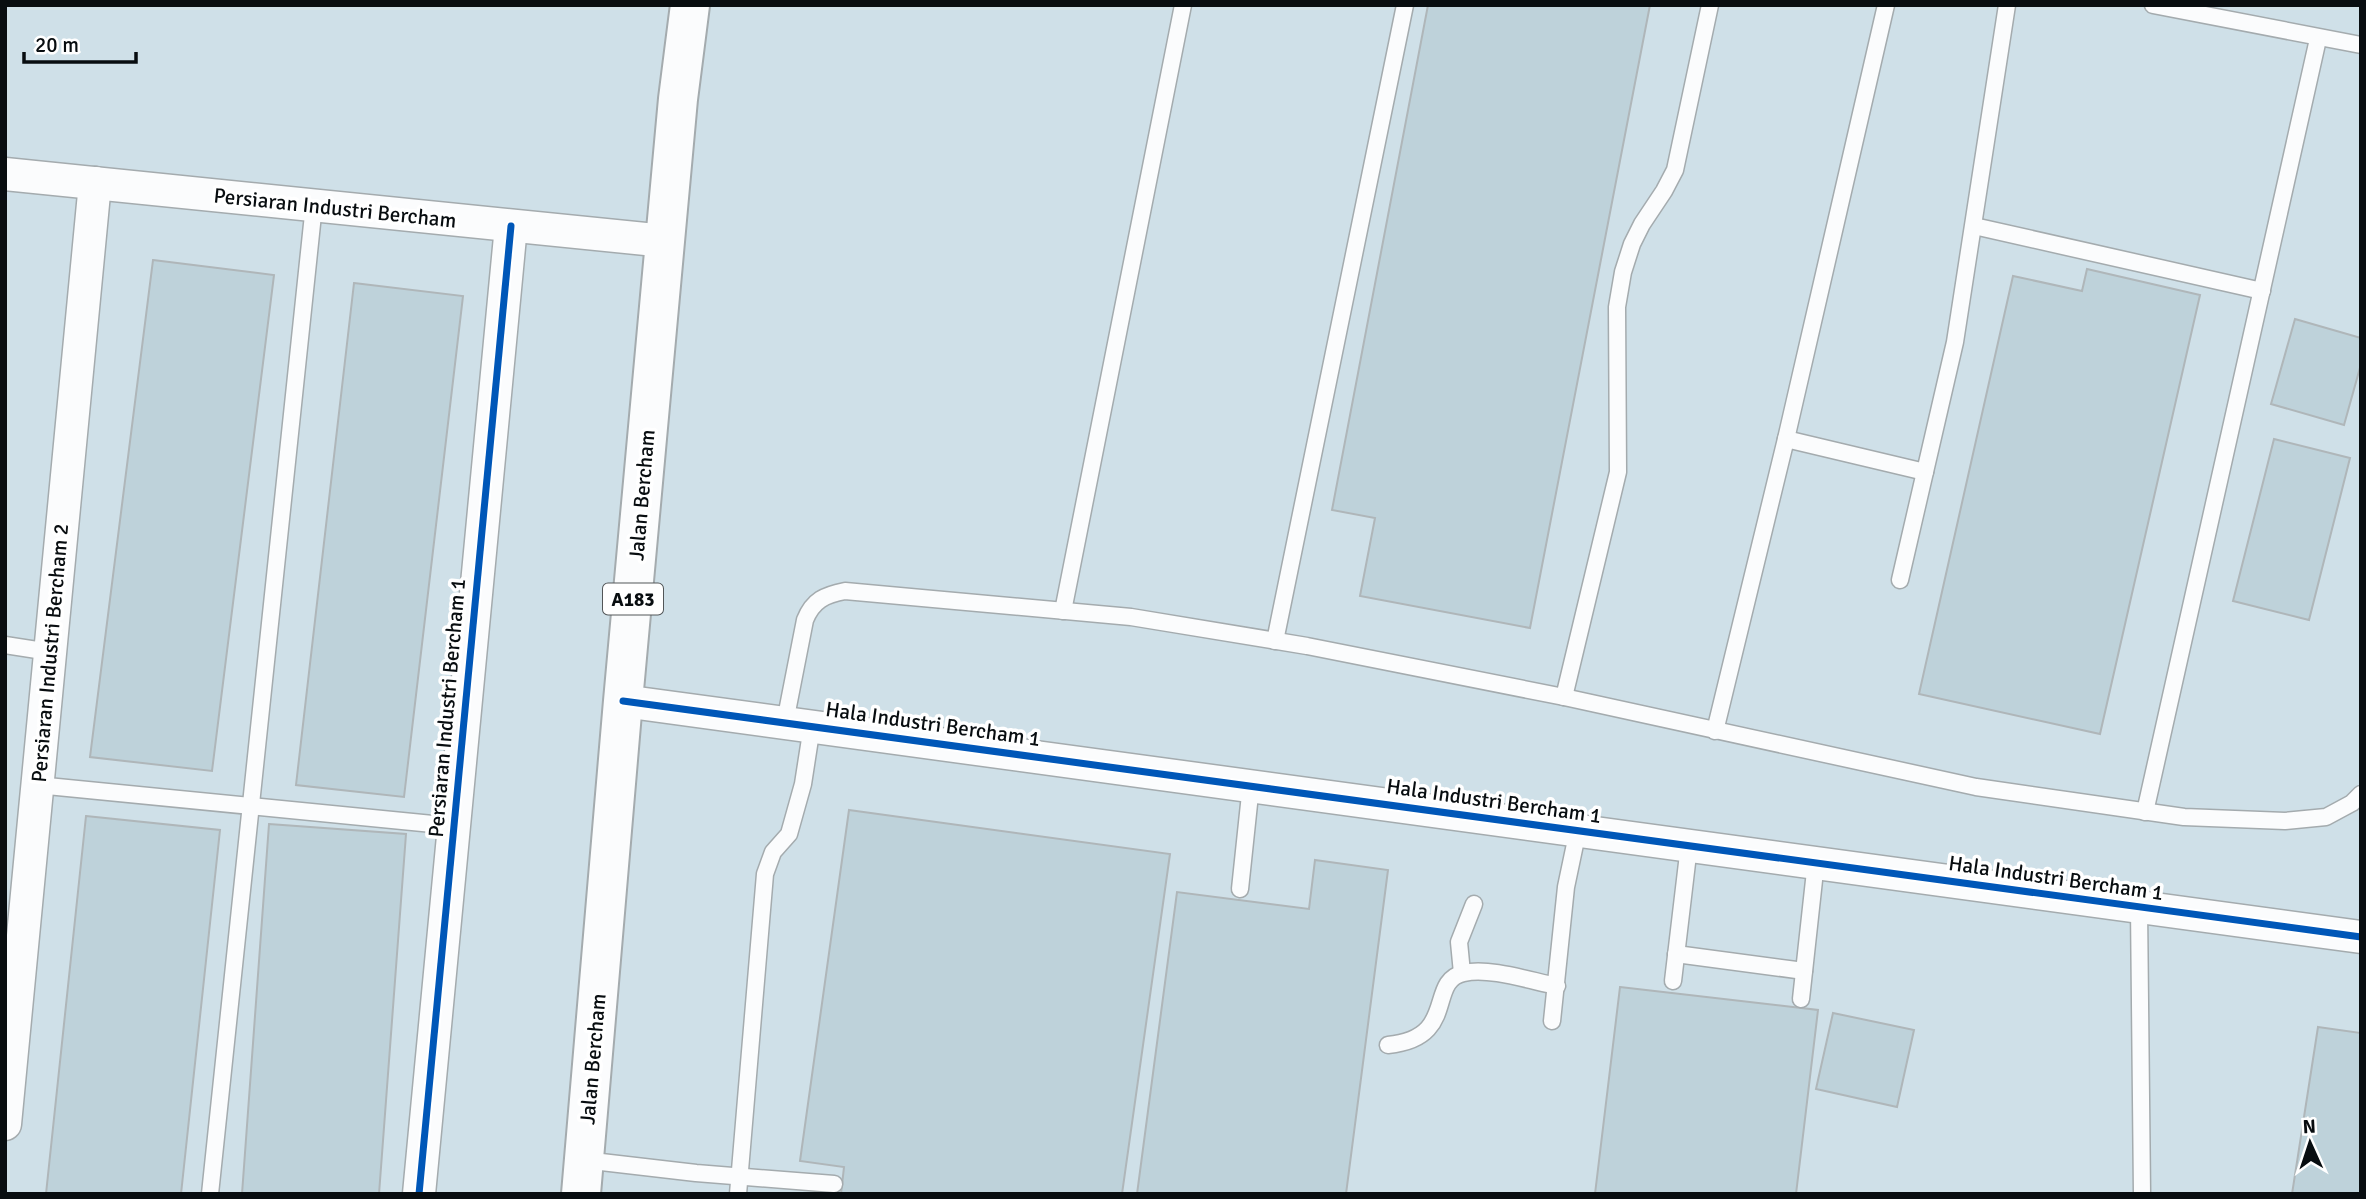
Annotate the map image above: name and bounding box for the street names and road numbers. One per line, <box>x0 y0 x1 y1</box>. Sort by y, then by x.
street label: Persiaran Industri Bercham <box>212 182 458 234</box>
street label: Jalan Bercham <box>623 428 661 562</box>
street label: Persiaran Industri Bercham 2 <box>26 522 74 784</box>
street label: Persiaran Industri Bercham 1 <box>423 577 471 839</box>
road number: A183 <box>603 584 663 614</box>
street label: Hala Industri Bercham 1 <box>824 696 1042 752</box>
street label: Hala Industri Bercham 1 <box>1385 773 1603 829</box>
street label: Hala Industri Bercham 1 <box>1947 850 2165 906</box>
street label: Jalan Bercham <box>574 992 612 1126</box>

